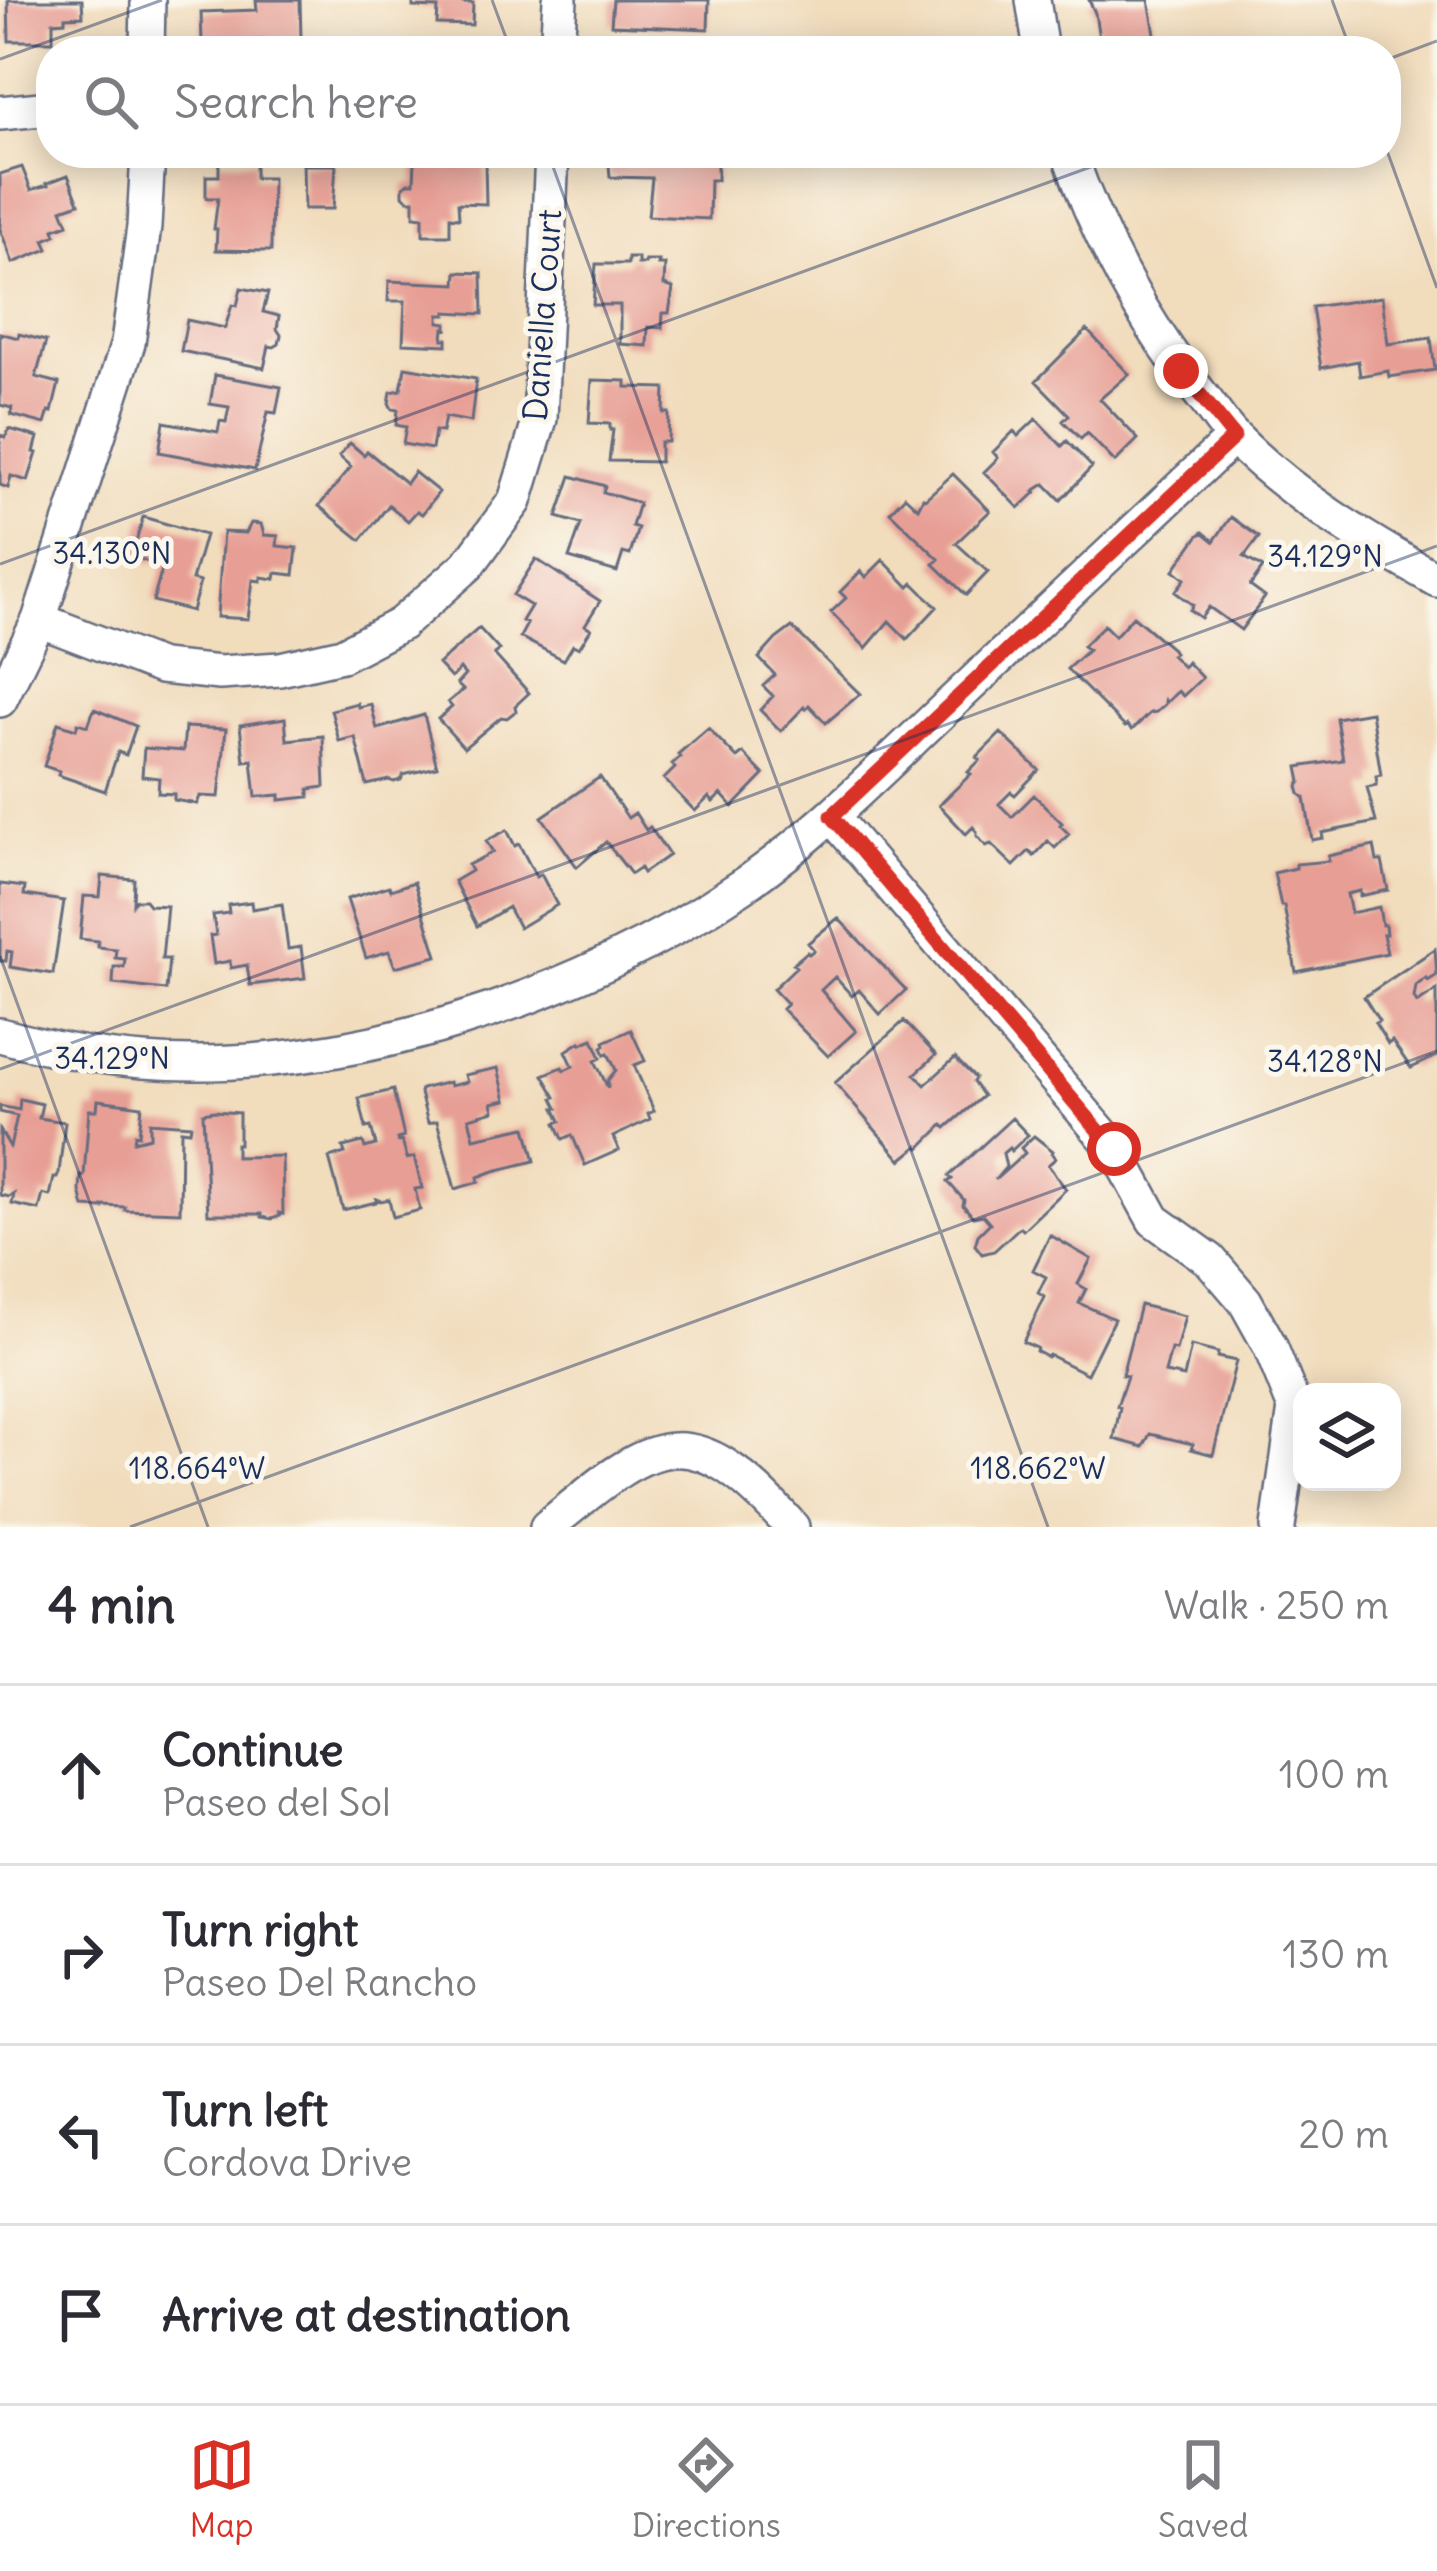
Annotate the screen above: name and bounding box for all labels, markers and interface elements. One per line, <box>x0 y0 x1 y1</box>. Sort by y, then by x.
search box <box>36 36 1401 168</box>
icon: search <box>78 69 144 135</box>
text: Search here <box>174 74 418 130</box>
street label: Daniella Court <box>514 208 570 422</box>
route end <box>1154 344 1208 398</box>
text: 34.130°N <box>53 534 171 572</box>
text: 34.129°N <box>1267 537 1383 575</box>
text: 34.129°N <box>54 1039 170 1077</box>
text: 34.128°N <box>1267 1042 1383 1080</box>
route start <box>1087 1122 1141 1176</box>
map controls <box>1293 1383 1401 1491</box>
button: layers <box>1293 1383 1401 1491</box>
text: 118.664°W <box>129 1449 265 1487</box>
text: 118.662°W <box>970 1449 1106 1487</box>
text: 4 min <box>48 1573 175 1637</box>
text: Walk · 250 m <box>1164 1581 1389 1630</box>
text: Continue <box>162 1722 344 1778</box>
icon: ahead <box>48 1742 114 1808</box>
text: 100 m <box>1279 1750 1389 1799</box>
text: Paseo del Sol <box>162 1778 391 1827</box>
text: Turn right <box>162 1902 358 1958</box>
icon: right <box>48 1922 114 1988</box>
text: 130 m <box>1282 1930 1389 1979</box>
text: Paseo Del Rancho <box>162 1958 477 2007</box>
text: Turn left <box>162 2082 328 2138</box>
icon: left <box>48 2102 114 2168</box>
text: 20 m <box>1298 2110 1389 2159</box>
text: Cordova Drive <box>162 2138 412 2187</box>
icon: arrive <box>48 2282 114 2348</box>
text: Arrive at destination <box>162 2287 571 2343</box>
tab: Map <box>189 2432 255 2546</box>
tab: Directions <box>632 2432 781 2546</box>
tab: Saved <box>1158 2432 1248 2546</box>

